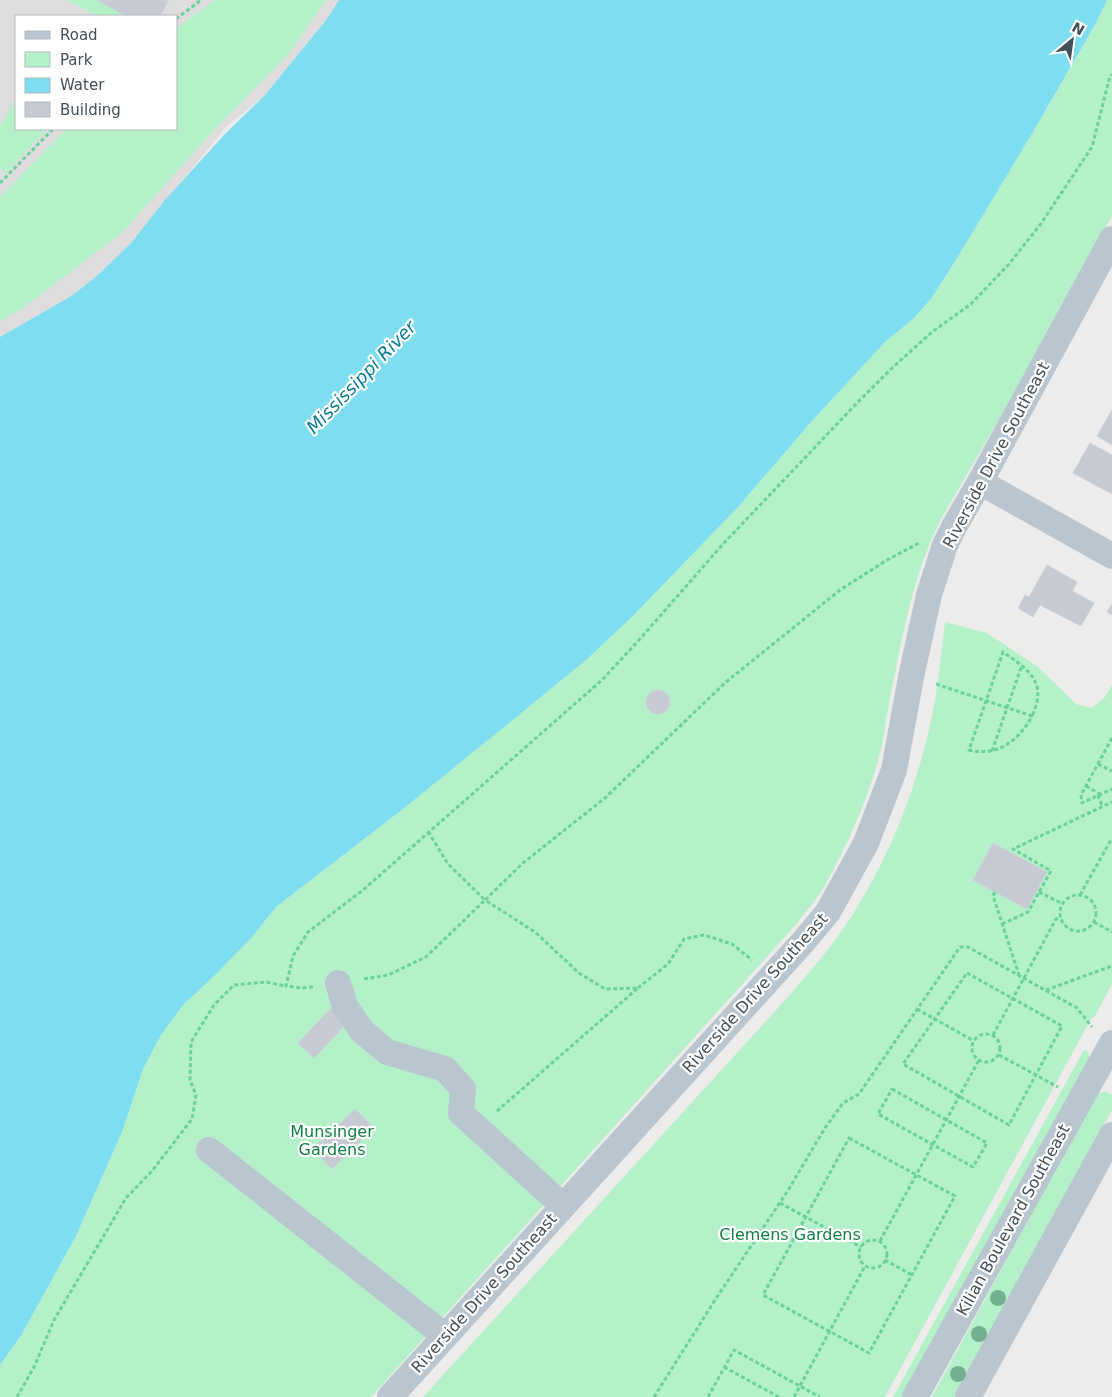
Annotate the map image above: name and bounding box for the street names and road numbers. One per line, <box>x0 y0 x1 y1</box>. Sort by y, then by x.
street label: Riverside Drive Southeast <box>939 359 1053 551</box>
street label: Riverside Drive Southeast <box>678 909 832 1077</box>
street label: Kilian Boulevard Southeast <box>952 1121 1074 1319</box>
street label: Riverside Drive Southeast <box>407 1209 561 1377</box>

